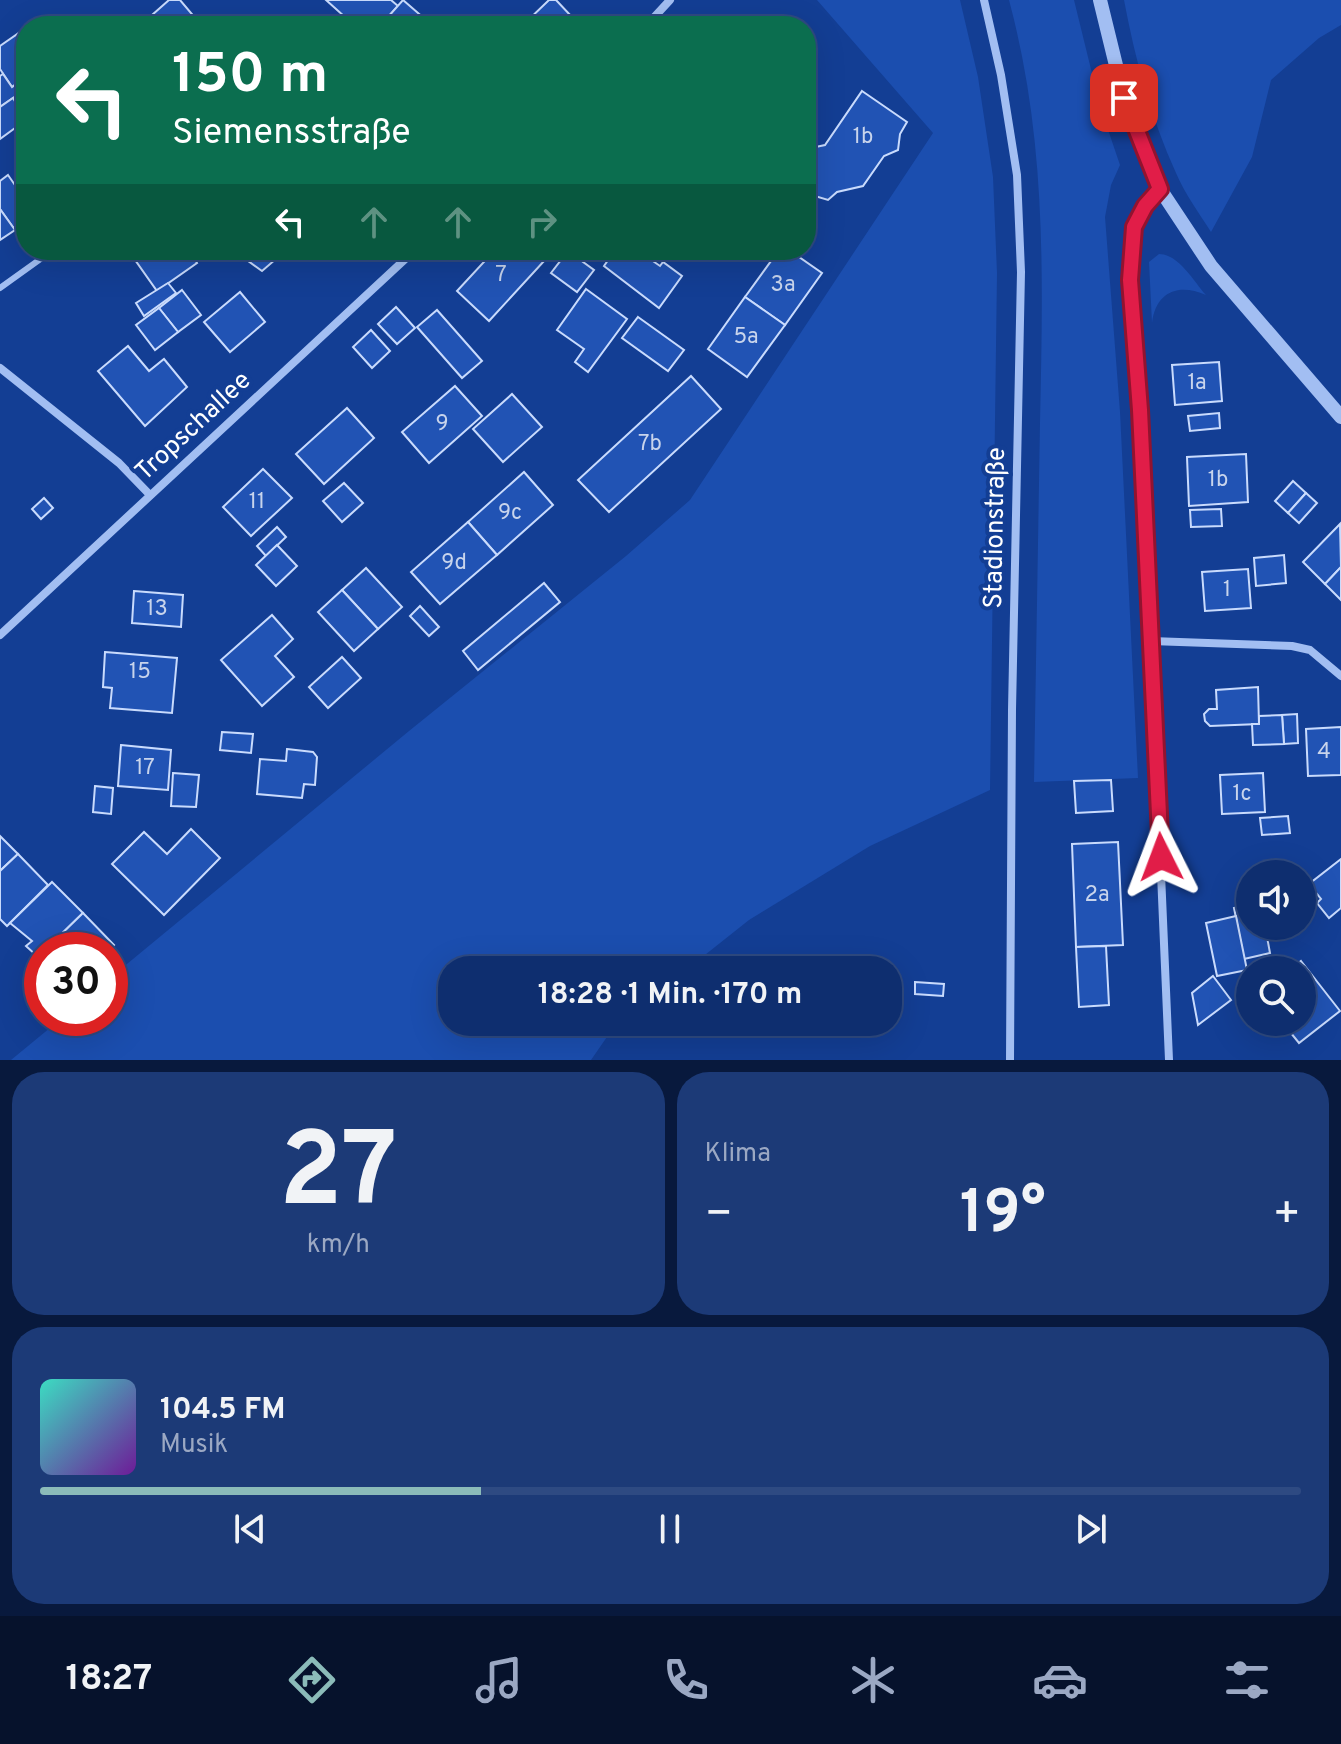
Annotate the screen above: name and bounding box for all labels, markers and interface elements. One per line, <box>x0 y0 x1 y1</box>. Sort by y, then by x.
text: 150 m <box>172 42 328 112</box>
icon: left <box>40 48 144 152</box>
pin <box>1090 64 1158 132</box>
icon: arrive <box>1102 76 1146 120</box>
text: Siemensstraße <box>172 111 411 157</box>
house number: 1b <box>853 124 873 151</box>
icon: left <box>268 200 312 244</box>
icon: ahead <box>352 200 396 244</box>
icon: ahead <box>436 200 480 244</box>
icon: right <box>520 200 564 244</box>
house number: 7 <box>495 262 507 289</box>
house number: 3a <box>770 272 796 299</box>
house number: 5a <box>733 324 759 351</box>
street label: Tropschallee <box>129 365 259 489</box>
house number: 1a <box>1187 370 1207 397</box>
house number: 9 <box>435 411 449 438</box>
house number: 7b <box>638 431 662 458</box>
street label: Stadionstraße <box>978 447 1014 609</box>
house number: 1b <box>1208 467 1228 494</box>
house number: 11 <box>249 489 265 516</box>
house number: 9c <box>498 500 522 527</box>
house number: 9d <box>441 550 467 577</box>
house number: 1 <box>1223 577 1231 604</box>
house number: 13 <box>146 596 168 623</box>
house number: 15 <box>129 659 151 686</box>
house number: 4 <box>1317 739 1331 766</box>
house number: 17 <box>135 755 155 782</box>
house number: 1c <box>1232 781 1252 808</box>
position arrow <box>1119 815 1203 899</box>
map controls <box>1236 860 1316 1036</box>
button: sound <box>1236 860 1316 940</box>
house number: 2a <box>1084 882 1110 909</box>
speed limit sign: 30 <box>24 932 128 1036</box>
button: search <box>1236 956 1316 1036</box>
text: 18:28 · 1 Min. · 170 m <box>538 977 802 1014</box>
text: 27 <box>279 1111 397 1243</box>
text: Klima <box>705 1138 771 1171</box>
text: 19° <box>960 1178 1046 1254</box>
text: − <box>705 1188 733 1244</box>
text: + <box>1273 1188 1301 1244</box>
text: km/h <box>307 1229 370 1262</box>
text: 104.5 FM <box>160 1392 286 1429</box>
text: Musik <box>160 1429 228 1462</box>
icon: previous <box>228 1507 272 1551</box>
icon: pause <box>648 1507 692 1551</box>
icon: next <box>1069 1507 1113 1551</box>
icon: directions <box>284 1652 340 1708</box>
icon: music <box>471 1652 527 1708</box>
icon: phone <box>658 1652 714 1708</box>
icon: climate <box>845 1652 901 1708</box>
icon: car <box>1032 1652 1088 1708</box>
icon: filters <box>1219 1652 1275 1708</box>
text: 18:27 <box>66 1657 152 1703</box>

